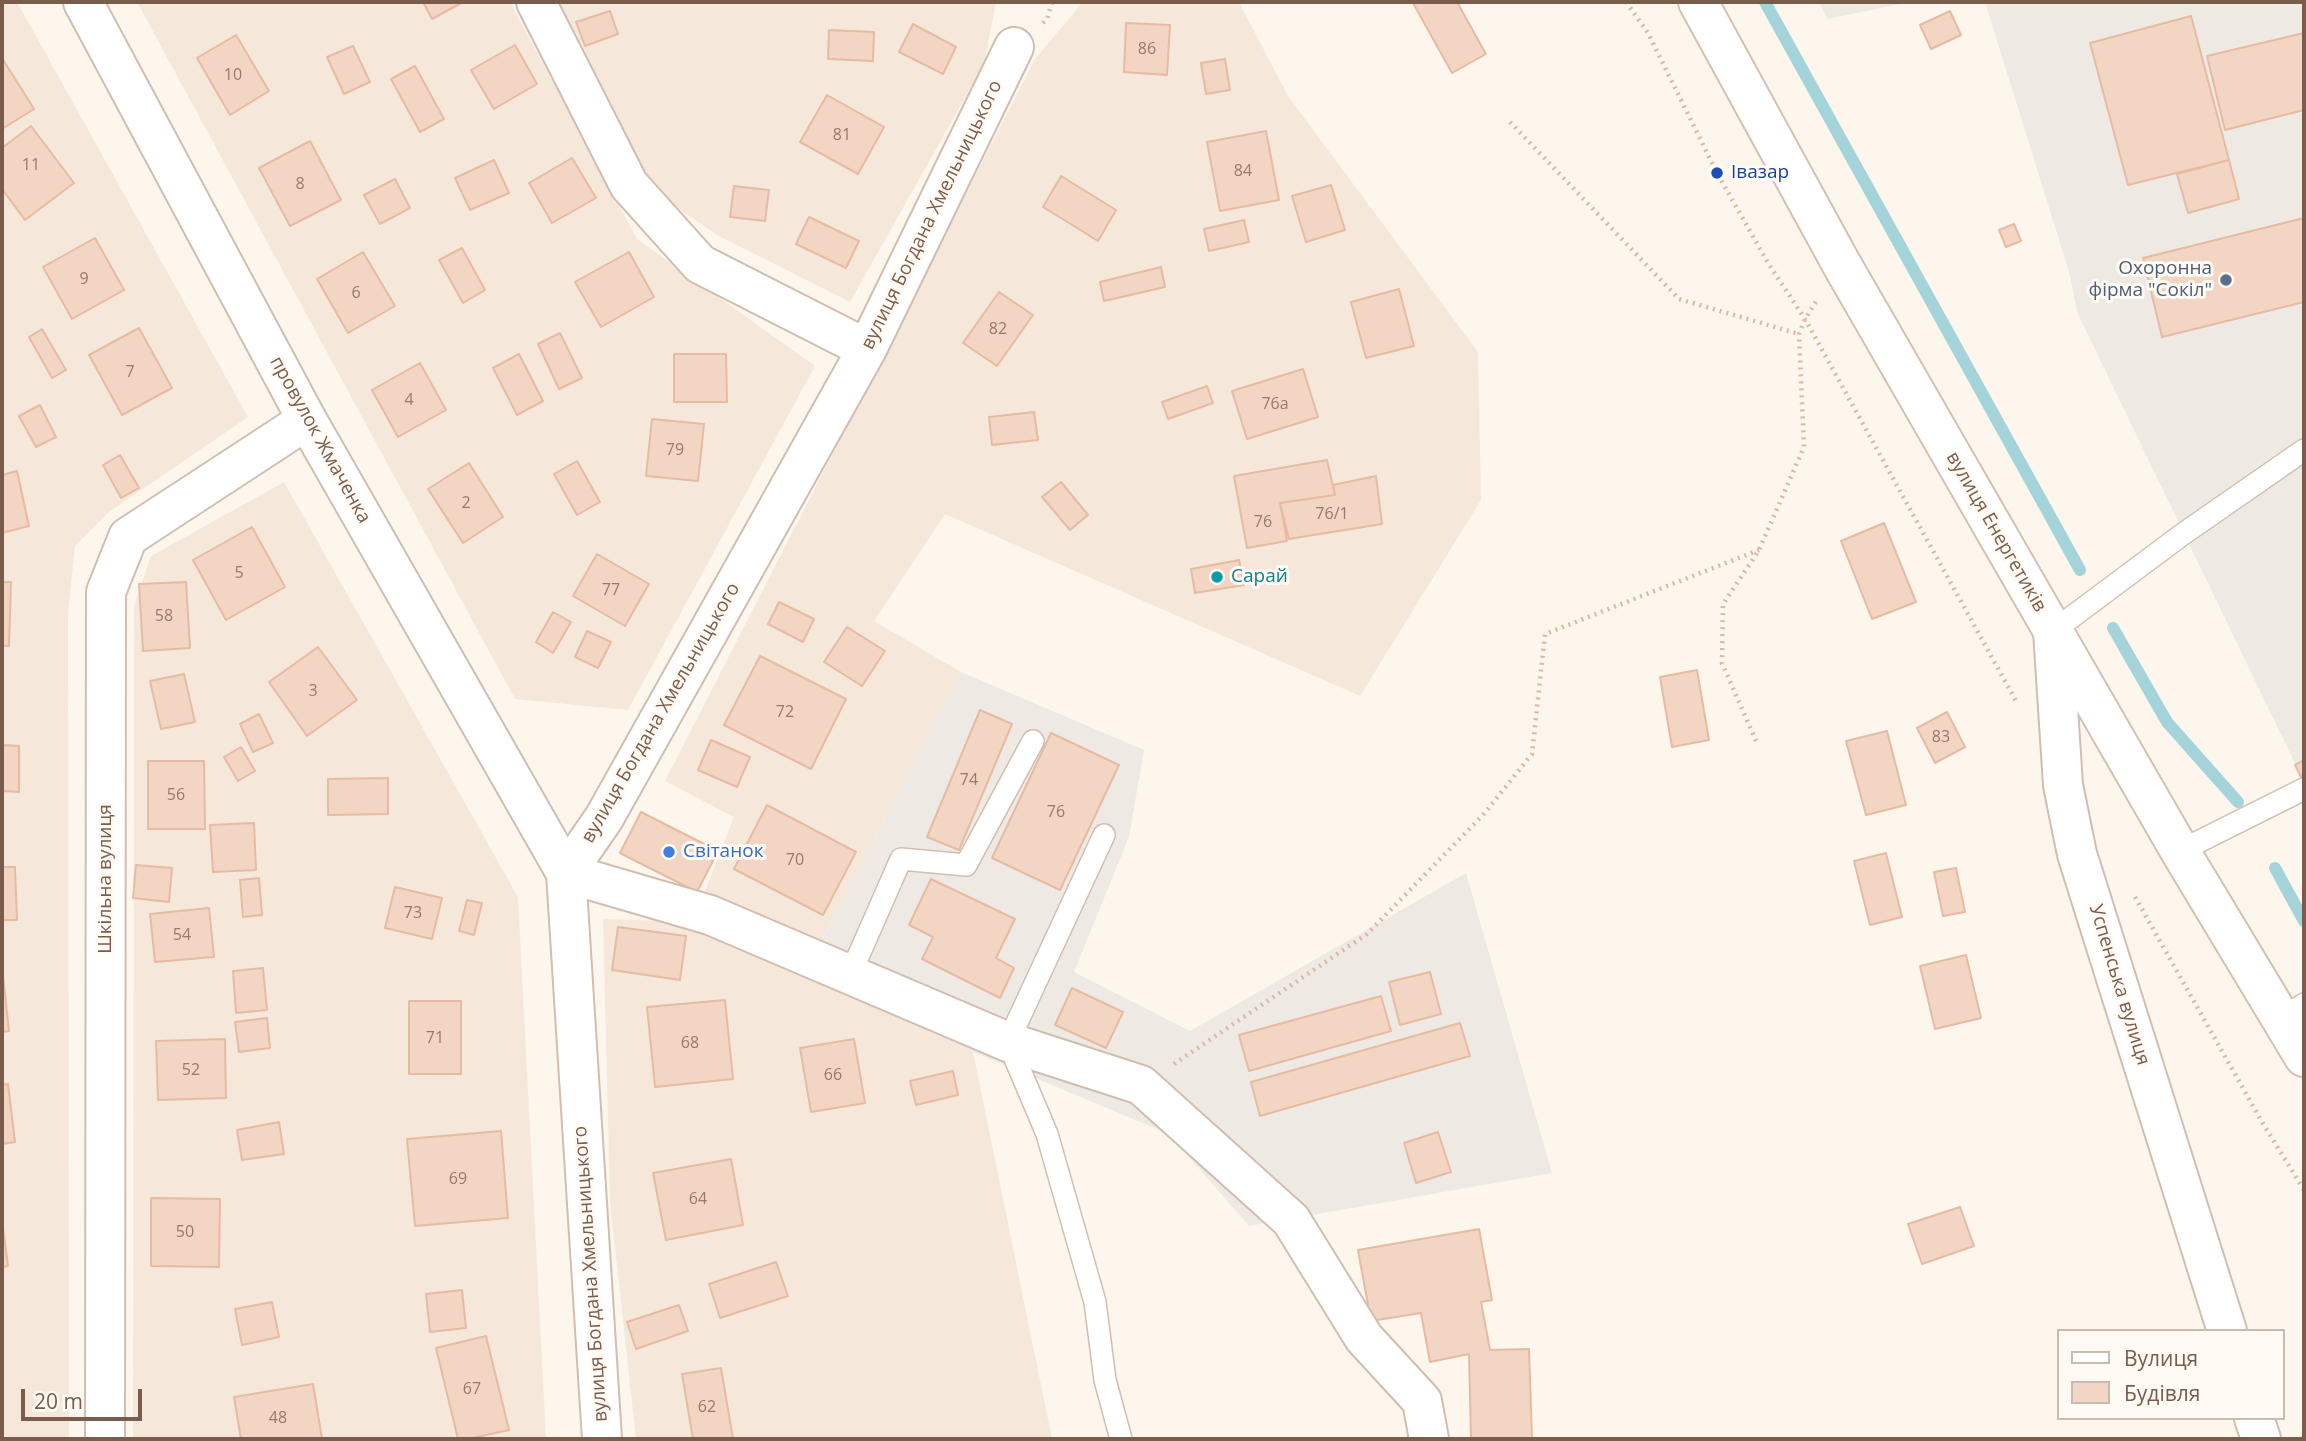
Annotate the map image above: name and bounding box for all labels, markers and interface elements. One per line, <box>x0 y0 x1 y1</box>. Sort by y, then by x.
house number: 86 <box>1138 39 1156 59</box>
house number: 10 <box>224 65 242 85</box>
street label: вулиця Богдана Хмельницького <box>857 77 1007 353</box>
house number: 81 <box>833 125 851 145</box>
house number: 11 <box>22 155 40 175</box>
house number: 84 <box>1234 161 1252 181</box>
place label: Івазар <box>1731 162 1789 184</box>
marker: Івазар <box>1709 165 1725 181</box>
house number: 8 <box>295 174 305 194</box>
place label: Охоронна фірма "Сокіл" <box>2089 258 2212 302</box>
house number: 9 <box>79 269 89 289</box>
marker: Охоронна фірма "Сокіл" <box>2218 272 2234 288</box>
house number: 6 <box>351 283 361 303</box>
house number: 82 <box>989 319 1007 339</box>
street label: провулок Жмаченка <box>265 353 375 527</box>
house number: 7 <box>125 362 135 382</box>
house number: 4 <box>404 390 414 410</box>
house number: 76а <box>1261 394 1289 414</box>
house number: 79 <box>666 440 684 460</box>
street label: вулиця Енергетиків <box>1941 448 2051 616</box>
house number: 2 <box>461 493 471 513</box>
house number: 76/1 <box>1315 504 1349 524</box>
house number: 76 <box>1254 512 1272 532</box>
house number: 5 <box>234 563 244 583</box>
place label: Сарай <box>1231 566 1288 588</box>
marker: Сарай <box>1209 569 1225 585</box>
street label: вулиця Богдана Хмельницького <box>577 579 745 847</box>
house number: 77 <box>602 580 620 600</box>
house number: 58 <box>155 606 173 626</box>
house number: 3 <box>308 681 318 701</box>
house number: 72 <box>776 702 794 722</box>
house number: 83 <box>1932 727 1950 747</box>
house number: 74 <box>960 770 978 790</box>
house number: 56 <box>167 785 185 805</box>
house number: 76 <box>1047 802 1065 822</box>
street label: Шкільна вулиця <box>95 804 117 954</box>
place label: Світанок <box>683 841 763 863</box>
marker: Світанок <box>661 844 677 860</box>
house number: 70 <box>786 850 804 870</box>
street label: Успенська вулиця <box>2084 902 2154 1068</box>
house number: 73 <box>404 903 422 923</box>
house number: 54 <box>173 925 191 945</box>
house number: 71 <box>426 1028 444 1048</box>
house number: 68 <box>681 1033 699 1053</box>
house number: 52 <box>182 1060 200 1080</box>
house number: 66 <box>824 1065 842 1085</box>
street label: вулиця Богдана Хмельницького <box>569 1125 613 1423</box>
house number: 69 <box>449 1169 467 1189</box>
house number: 64 <box>689 1189 707 1209</box>
house number: 50 <box>176 1222 194 1242</box>
legend <box>2058 1329 2285 1420</box>
text: Вулиця <box>2124 1344 2198 1372</box>
scale bar <box>24 1374 145 1418</box>
house number: 67 <box>463 1379 481 1399</box>
text: Будівля <box>2124 1379 2200 1407</box>
text: 20 m <box>34 1387 83 1415</box>
house number: 62 <box>698 1397 716 1417</box>
house number: 48 <box>269 1408 287 1428</box>

